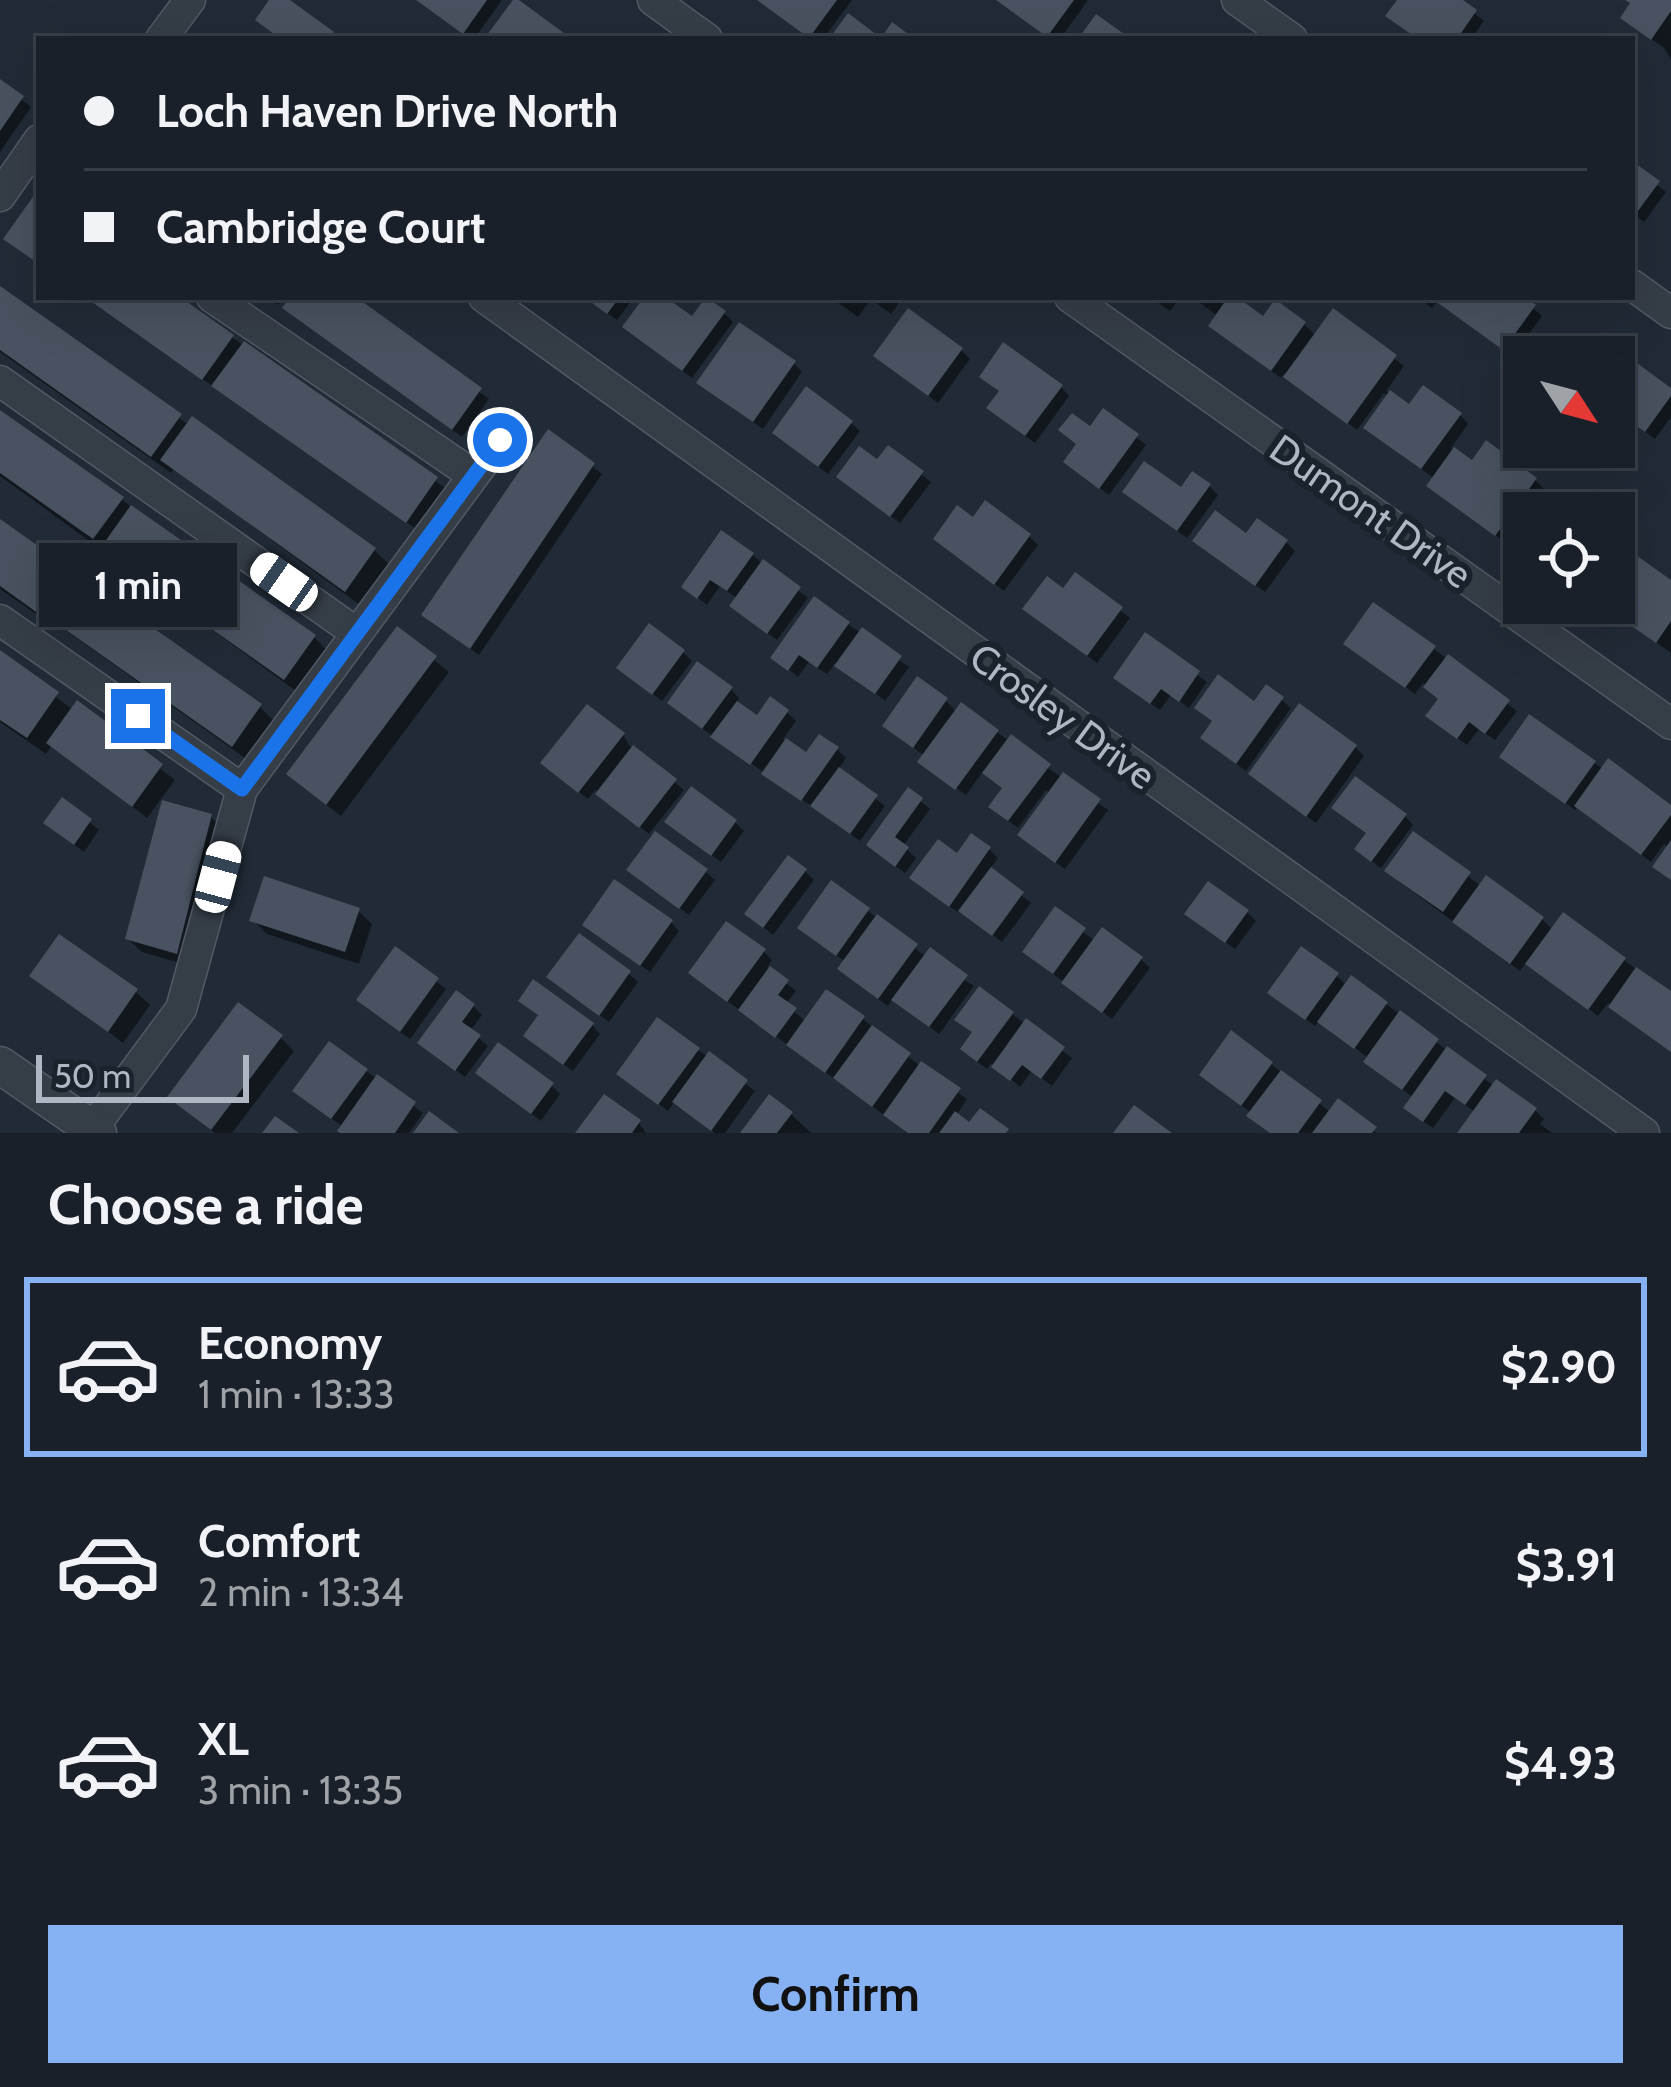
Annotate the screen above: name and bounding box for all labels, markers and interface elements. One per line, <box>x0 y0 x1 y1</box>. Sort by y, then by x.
text: Loch Haven Drive North <box>156 84 618 138</box>
text: Cambridge Court <box>156 200 485 254</box>
north arrow <box>1503 336 1635 468</box>
map controls <box>1503 336 1635 624</box>
route start <box>473 413 527 467</box>
street label: Dumont Drive <box>1261 424 1481 598</box>
button: locate <box>1503 492 1635 624</box>
callout: 1 min <box>39 542 237 626</box>
car <box>244 547 324 617</box>
text: 1 min <box>94 561 182 609</box>
street label: Crosley Drive <box>961 633 1165 799</box>
route end <box>111 689 165 743</box>
car <box>191 838 245 916</box>
scale bar <box>36 1049 249 1102</box>
text: 50 m <box>54 1056 131 1096</box>
text: Choose a ride <box>48 1172 363 1238</box>
icon: car <box>54 1313 162 1421</box>
text: Economy <box>198 1316 382 1370</box>
text: $2.90 <box>1501 1340 1617 1394</box>
text: 1 min · 13:33 <box>198 1370 395 1418</box>
icon: car <box>54 1511 162 1619</box>
text: Comfort <box>198 1514 361 1568</box>
text: $3.91 <box>1515 1538 1617 1592</box>
text: 2 min · 13:34 <box>198 1568 404 1616</box>
icon: car <box>54 1709 162 1817</box>
text: XL <box>198 1712 249 1766</box>
text: $4.93 <box>1504 1736 1617 1790</box>
text: 3 min · 13:35 <box>198 1766 403 1814</box>
button: Confirm <box>48 1925 1623 2063</box>

